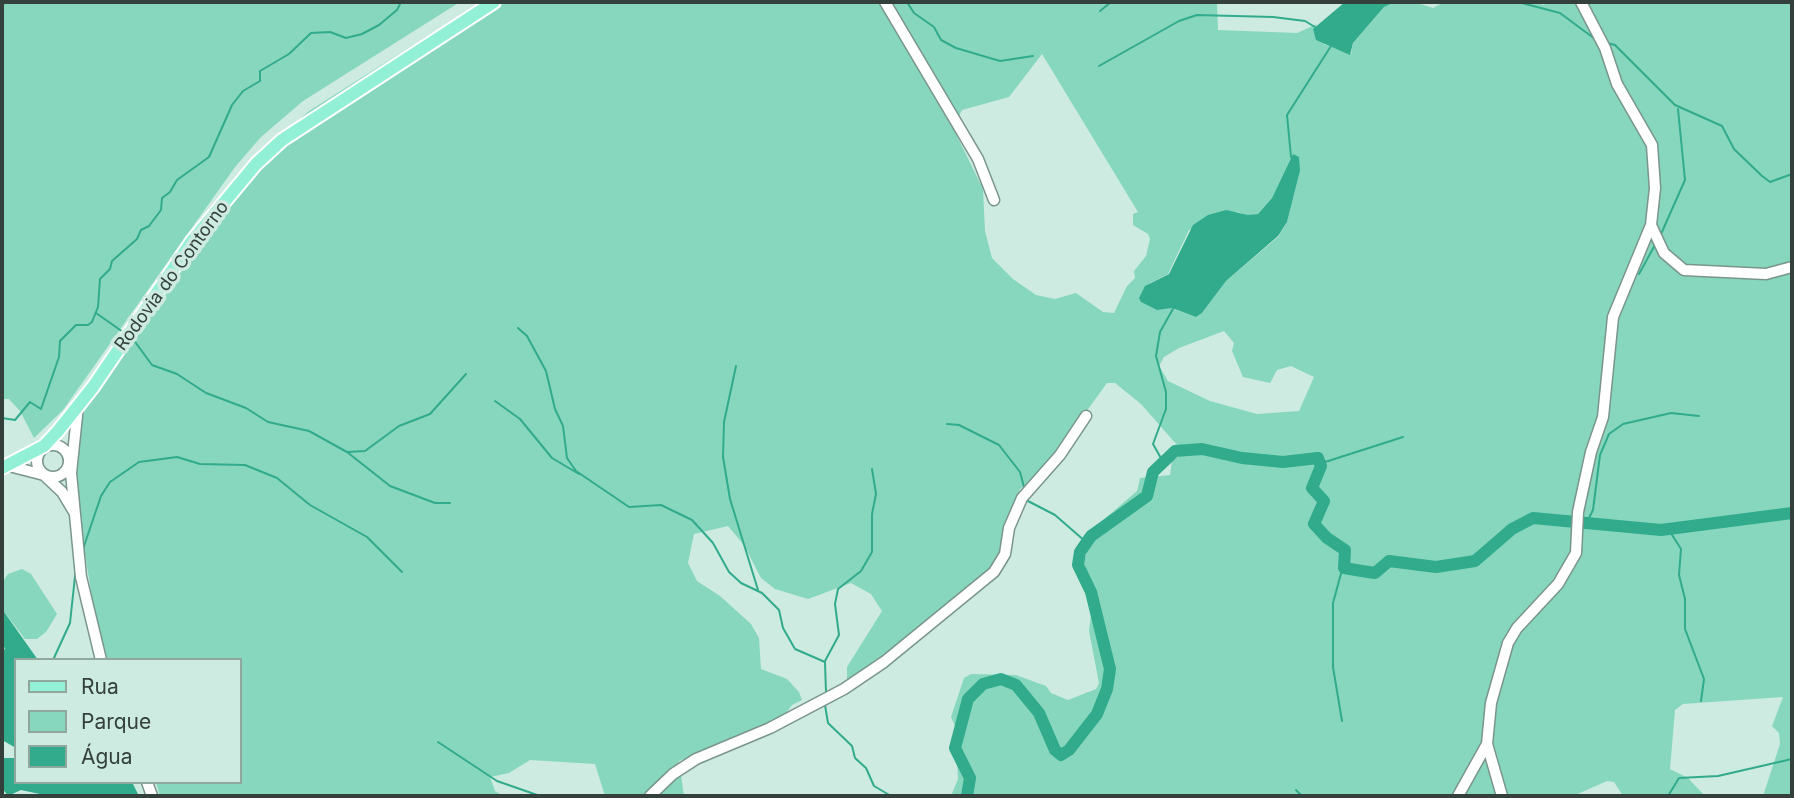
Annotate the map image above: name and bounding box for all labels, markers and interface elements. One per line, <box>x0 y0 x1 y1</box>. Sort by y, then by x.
street label: Rodovia do Contorno <box>110 197 234 355</box>
legend <box>14 658 242 784</box>
text: Rua <box>81 674 119 699</box>
text: Parque <box>81 709 151 734</box>
text: Água <box>81 744 133 769</box>

